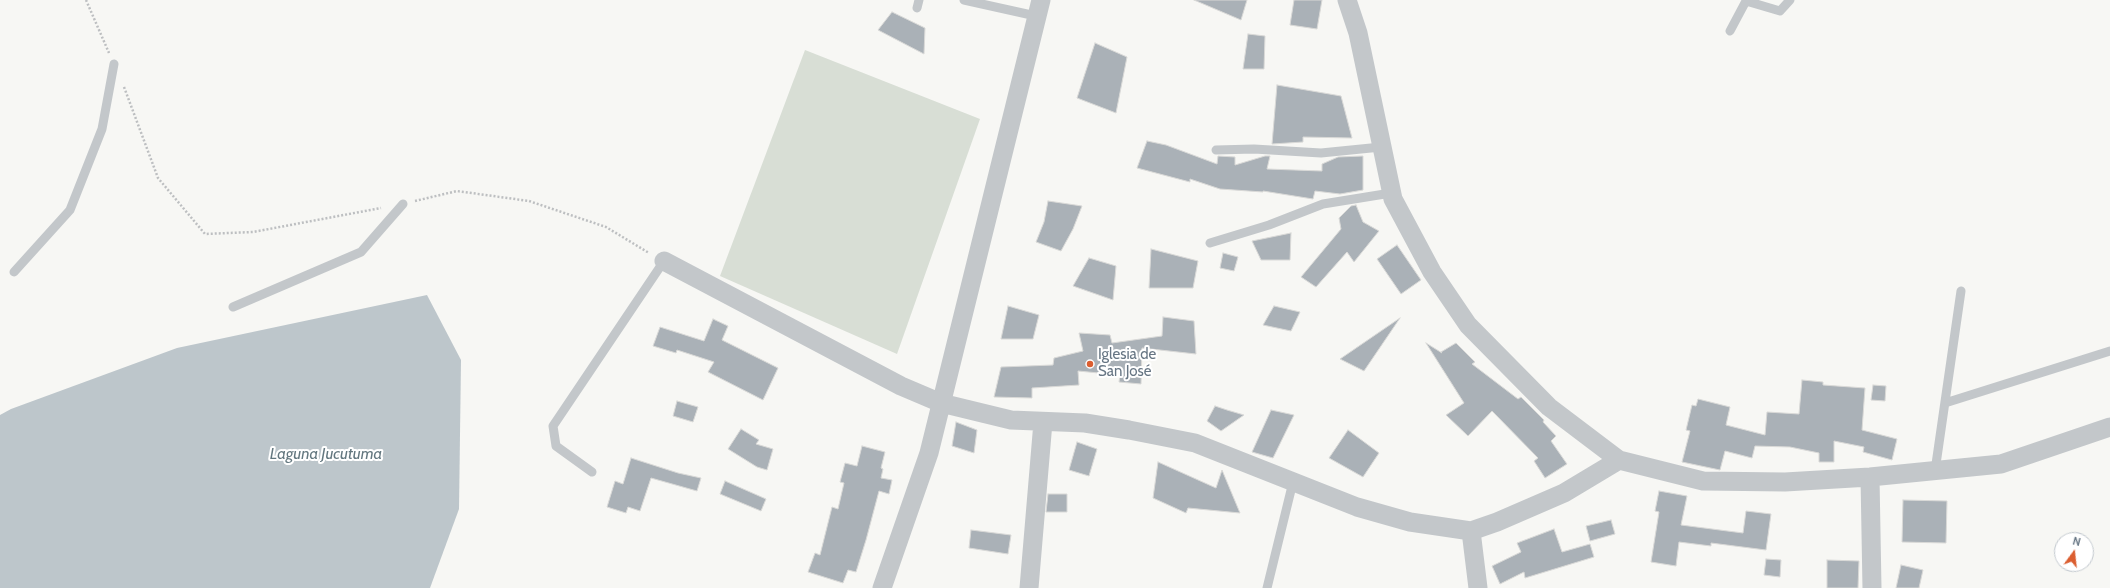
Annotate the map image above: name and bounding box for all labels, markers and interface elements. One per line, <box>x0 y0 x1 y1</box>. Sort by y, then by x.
place label: Iglesia de San José <box>1098 346 1156 381</box>
marker: Iglesia de San José <box>1085 359 1095 369</box>
water label: Laguna Jucutuma <box>270 444 382 464</box>
north arrow <box>2054 532 2094 572</box>
text: N <box>2071 534 2082 549</box>

